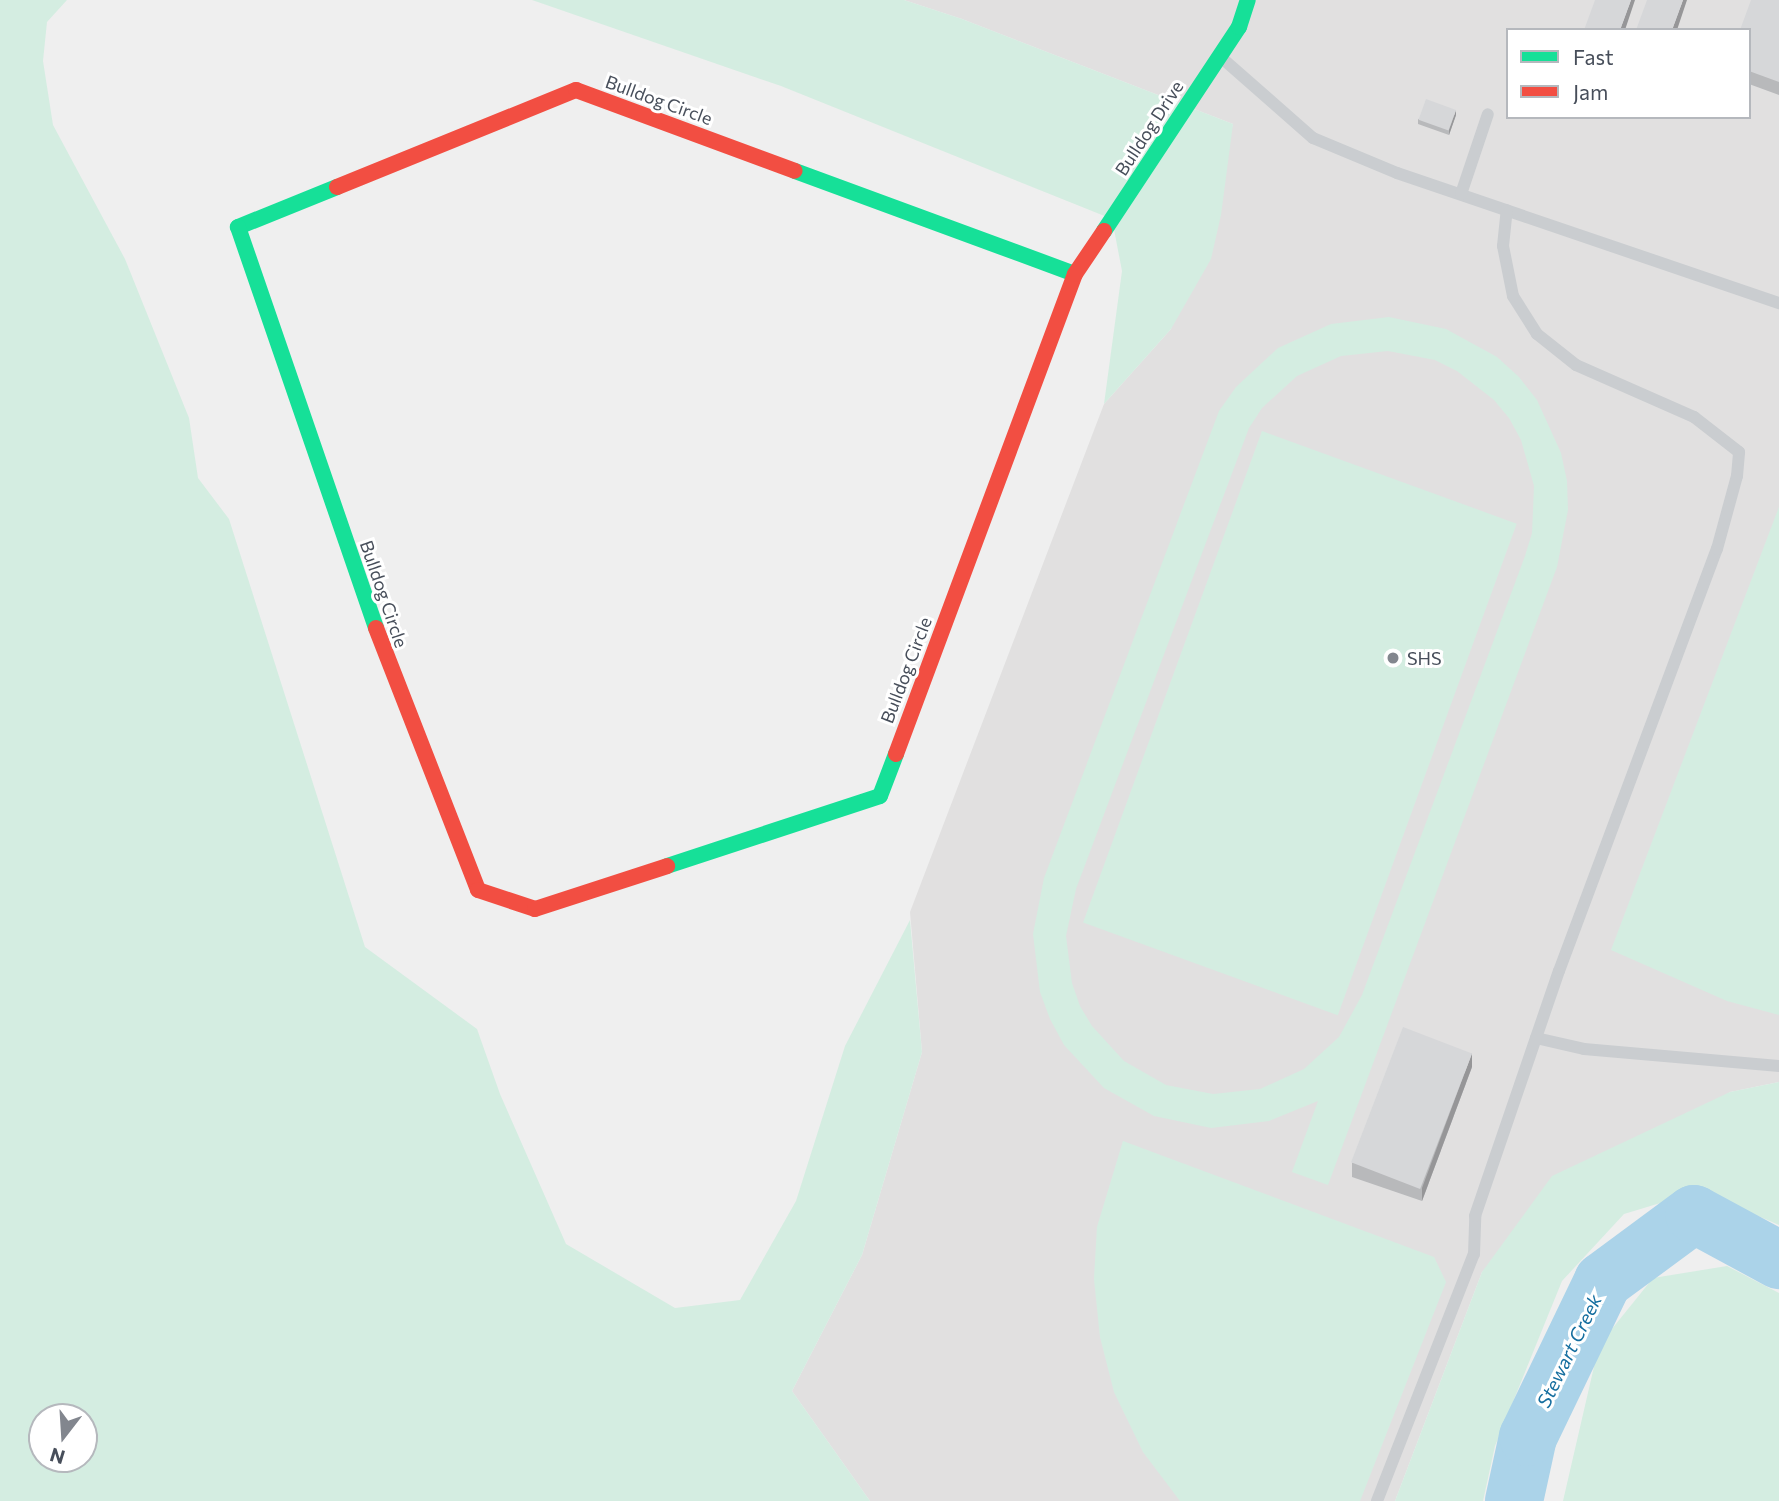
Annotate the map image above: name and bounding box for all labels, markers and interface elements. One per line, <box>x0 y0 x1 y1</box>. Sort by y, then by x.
legend <box>1506 28 1751 119</box>
text: Fast <box>1573 44 1614 69</box>
street label: Bulldog Circle <box>603 71 715 129</box>
street label: Bulldog Drive <box>1110 77 1188 179</box>
text: Jam <box>1573 79 1608 104</box>
street label: Bulldog Circle <box>356 538 412 650</box>
street label: Bulldog Circle <box>876 614 936 726</box>
place label: SHS <box>1407 647 1442 669</box>
marker: SHS <box>1385 650 1401 666</box>
water label: Stewart Creek <box>1532 1291 1606 1411</box>
north arrow <box>28 1403 98 1473</box>
text: N <box>47 1444 67 1470</box>

